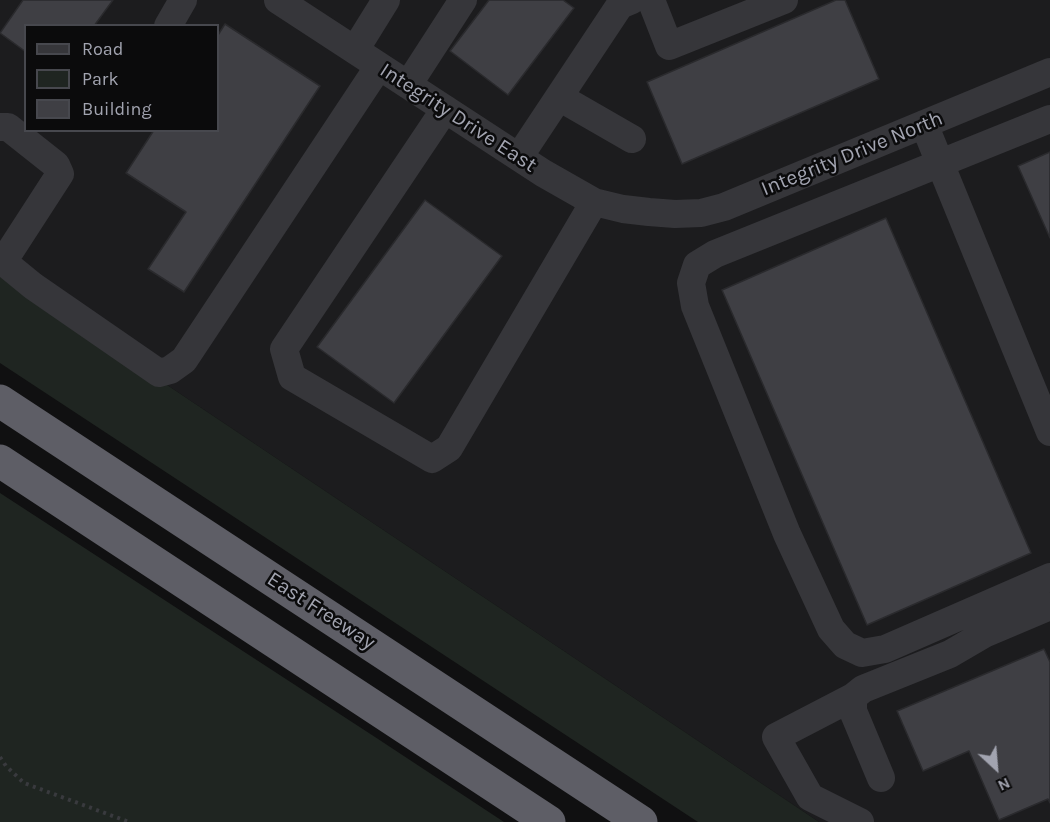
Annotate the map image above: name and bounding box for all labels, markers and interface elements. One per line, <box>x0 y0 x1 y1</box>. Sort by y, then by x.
legend <box>24 24 219 132</box>
text: Road <box>82 38 123 60</box>
street label: Integrity Drive East <box>375 58 541 178</box>
text: Park <box>82 68 119 90</box>
text: Building <box>82 98 152 120</box>
street label: Integrity Drive North <box>758 106 946 202</box>
street label: East Freeway <box>262 567 380 655</box>
north arrow <box>966 738 1026 798</box>
text: N <box>995 774 1013 796</box>

